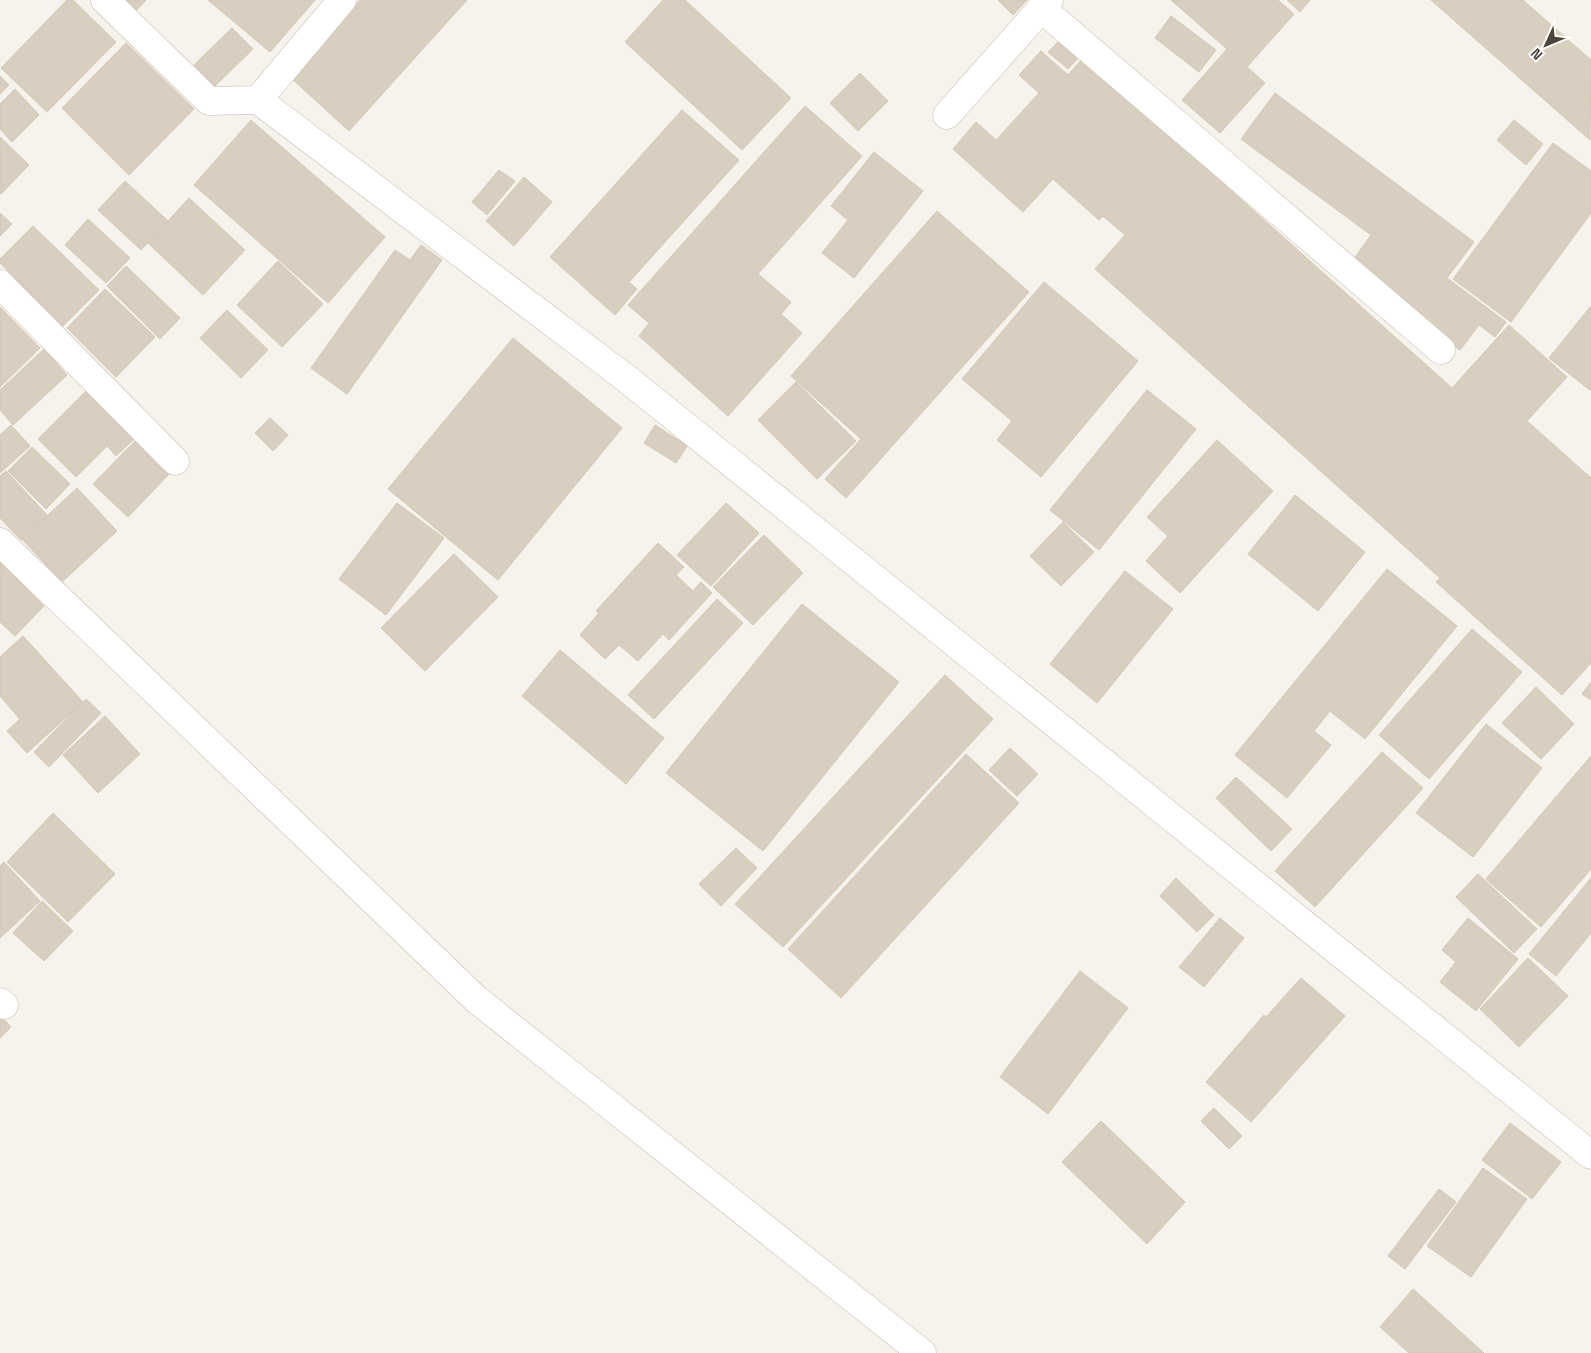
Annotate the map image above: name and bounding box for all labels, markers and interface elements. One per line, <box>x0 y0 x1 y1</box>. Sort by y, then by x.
north arrow <box>1521 20 1571 70</box>
text: N <box>1527 44 1546 64</box>

